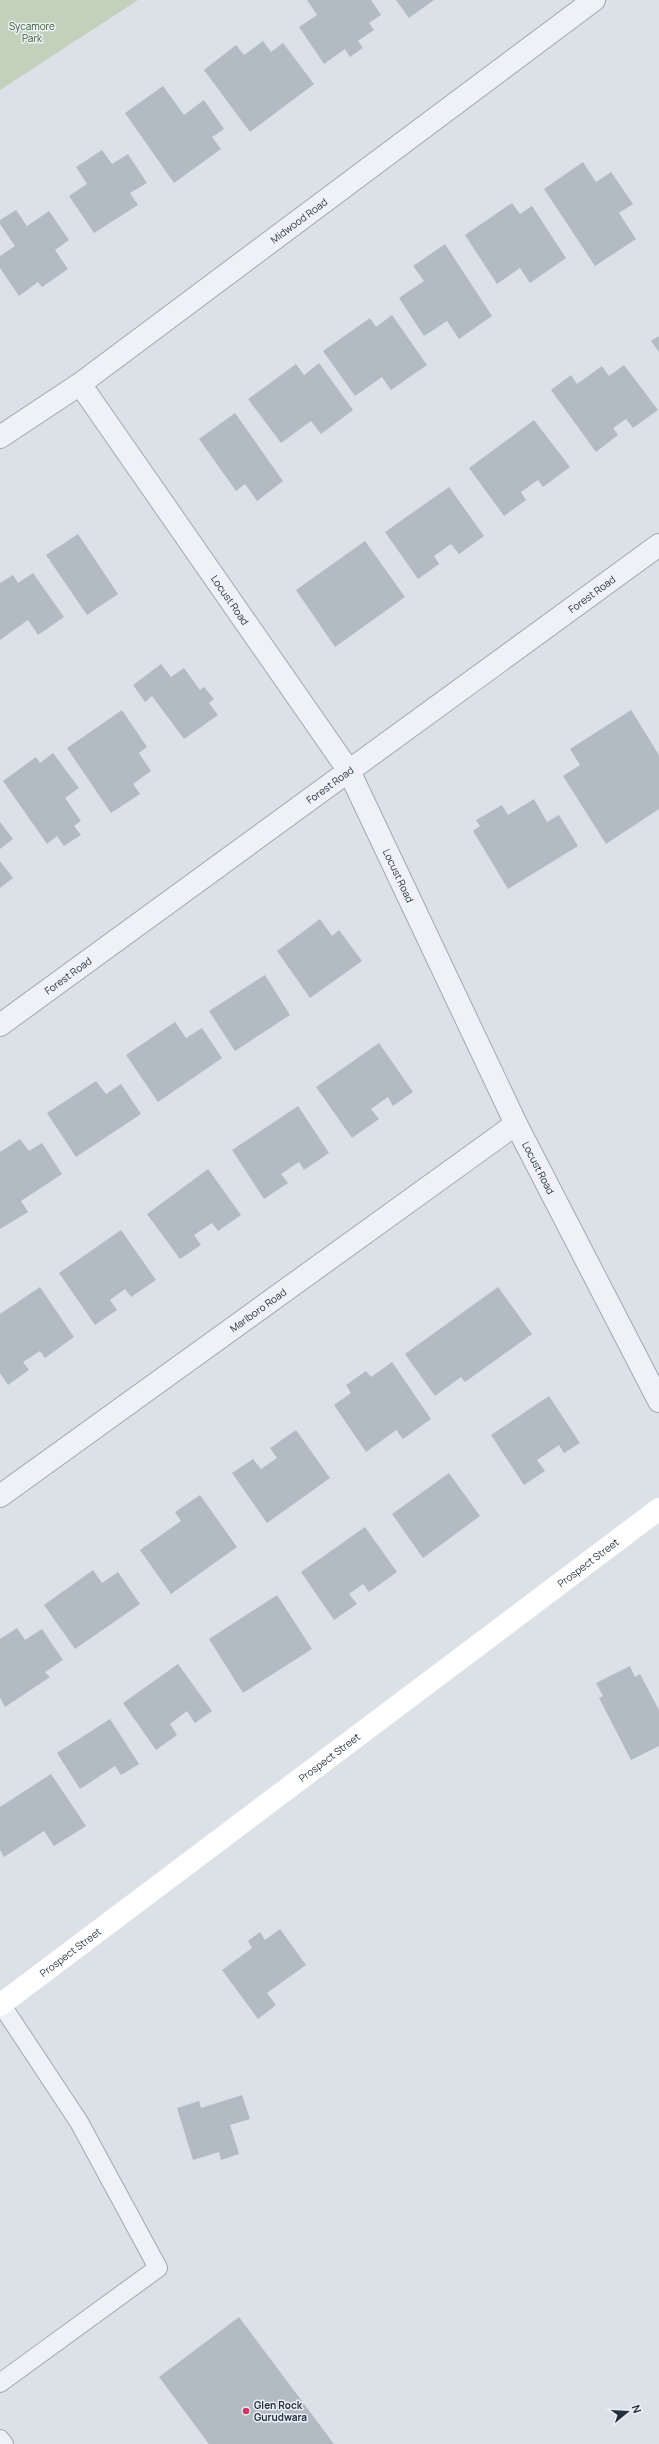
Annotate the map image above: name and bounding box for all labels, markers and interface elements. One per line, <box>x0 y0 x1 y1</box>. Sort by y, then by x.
park label: Sycamore Park <box>9 19 55 45</box>
street label: Midwood Road <box>267 195 330 246</box>
street label: Locust Road <box>208 572 252 628</box>
street label: Forest Road <box>565 572 618 616</box>
street label: Forest Road <box>303 763 356 807</box>
street label: Locust Road <box>380 847 417 905</box>
street label: Forest Road <box>41 954 94 997</box>
street label: Locust Road <box>519 1139 558 1197</box>
street label: Marlboro Road <box>227 1285 289 1335</box>
street label: Prospect Street <box>554 1535 622 1590</box>
street label: Prospect Street <box>296 1730 363 1785</box>
street label: Prospect Street <box>37 1924 104 1980</box>
north arrow <box>607 2392 647 2432</box>
place label: Glen Rock Gurudwara <box>254 2398 307 2424</box>
text: N <box>629 2403 645 2415</box>
marker: Glen Rock Gurudwara <box>241 2406 251 2416</box>

